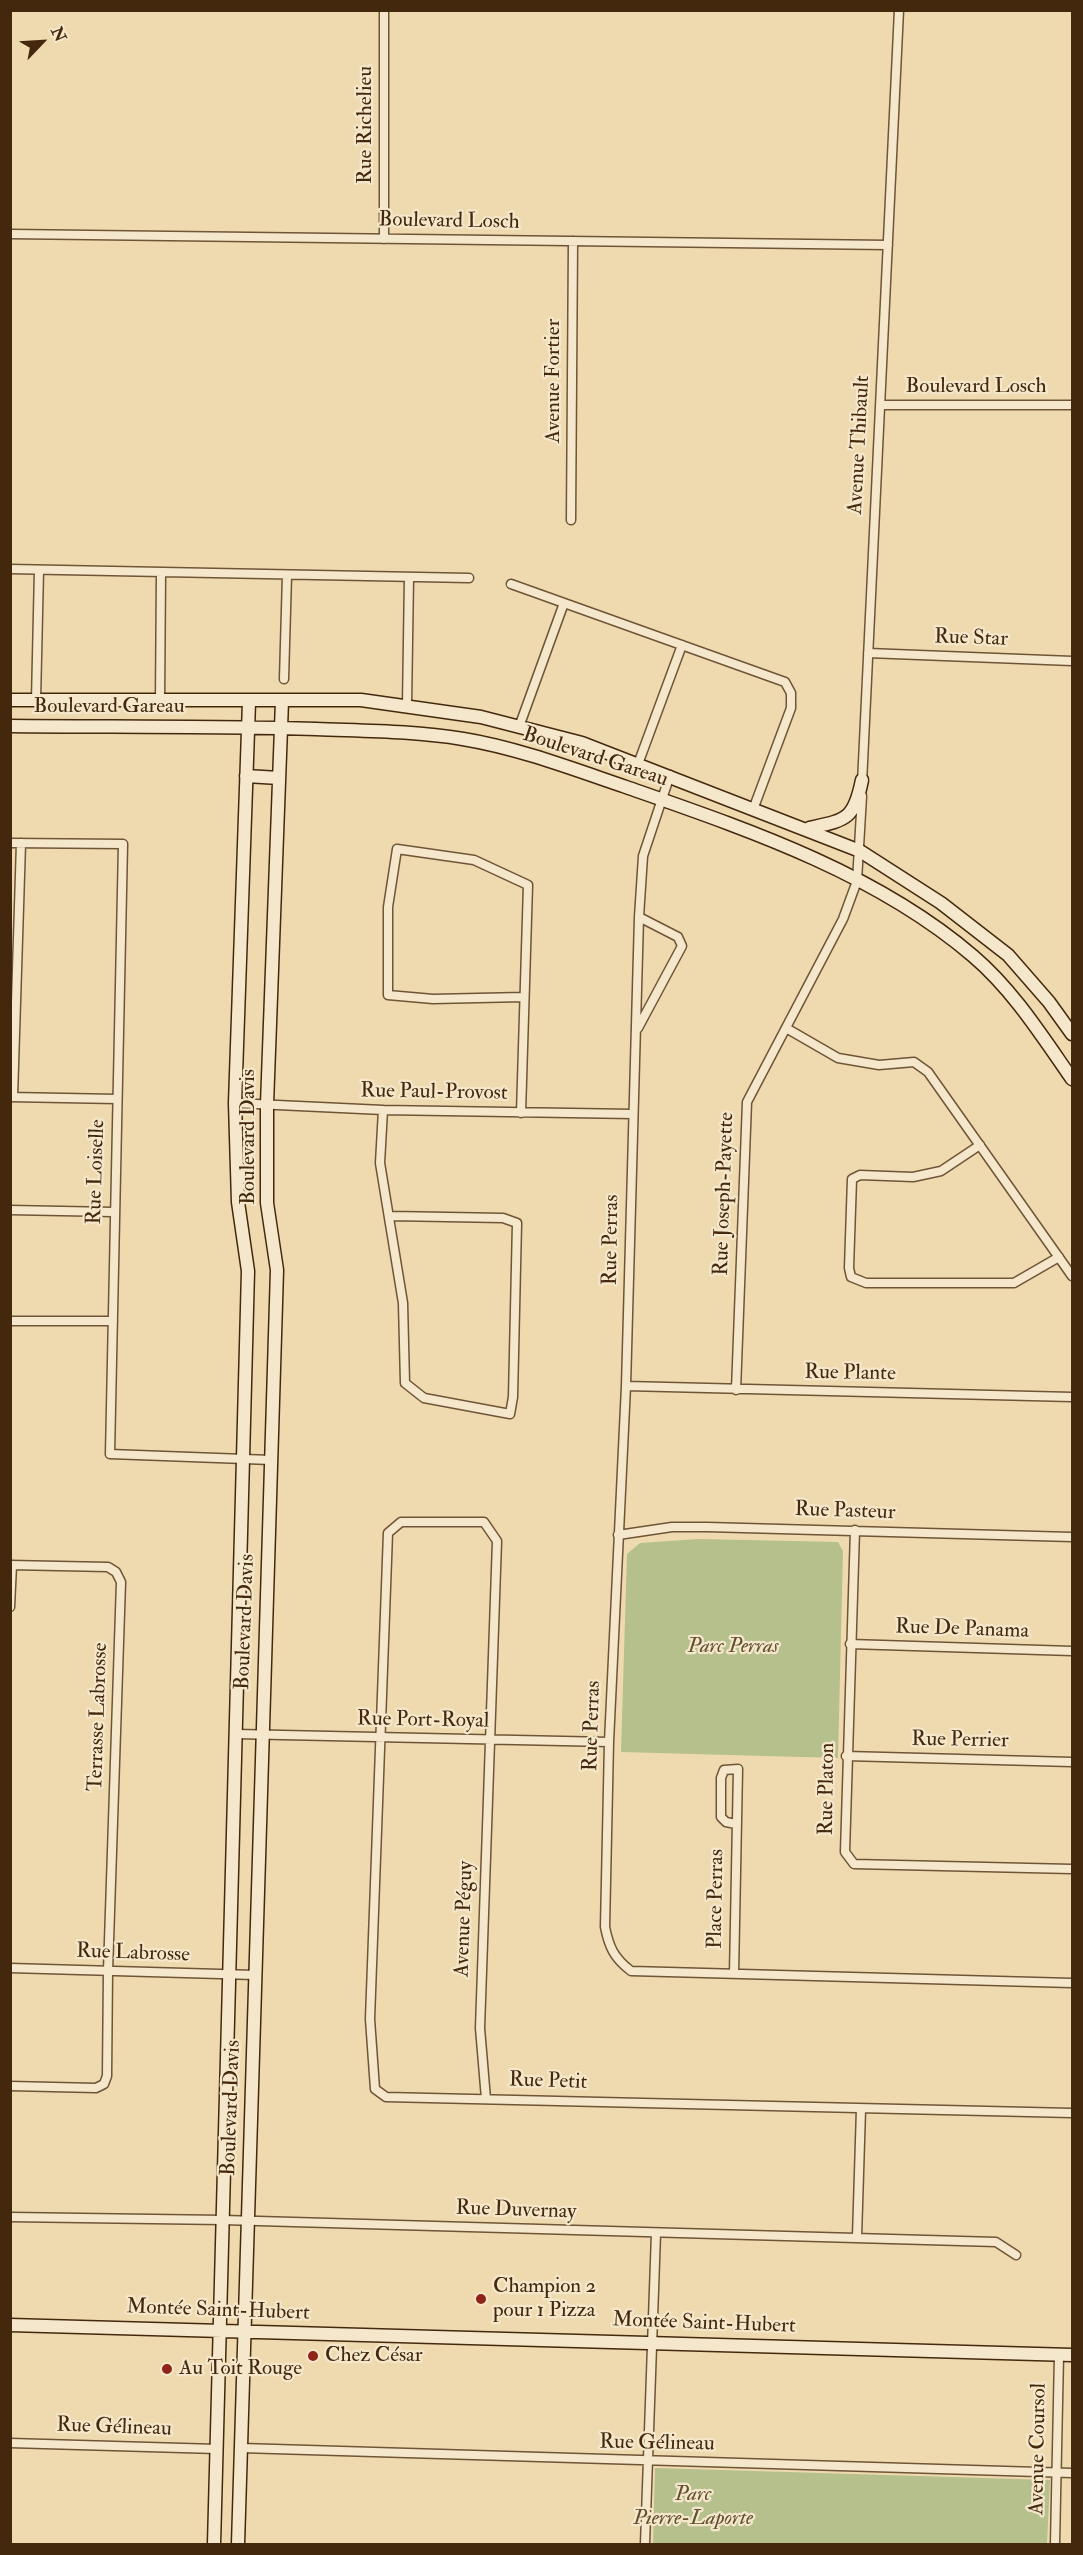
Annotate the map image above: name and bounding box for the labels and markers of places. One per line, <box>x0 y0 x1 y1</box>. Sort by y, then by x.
place label: Champion 2 pour 1 Pizza <box>493 2274 596 2324</box>
marker: Champion 2 pour 1 Pizza <box>474 2292 488 2306</box>
place label: Chez César <box>325 2343 423 2369</box>
marker: Chez César <box>306 2349 320 2363</box>
place label: Au Toit Rouge <box>179 2356 302 2382</box>
marker: Au Toit Rouge <box>160 2362 174 2376</box>

